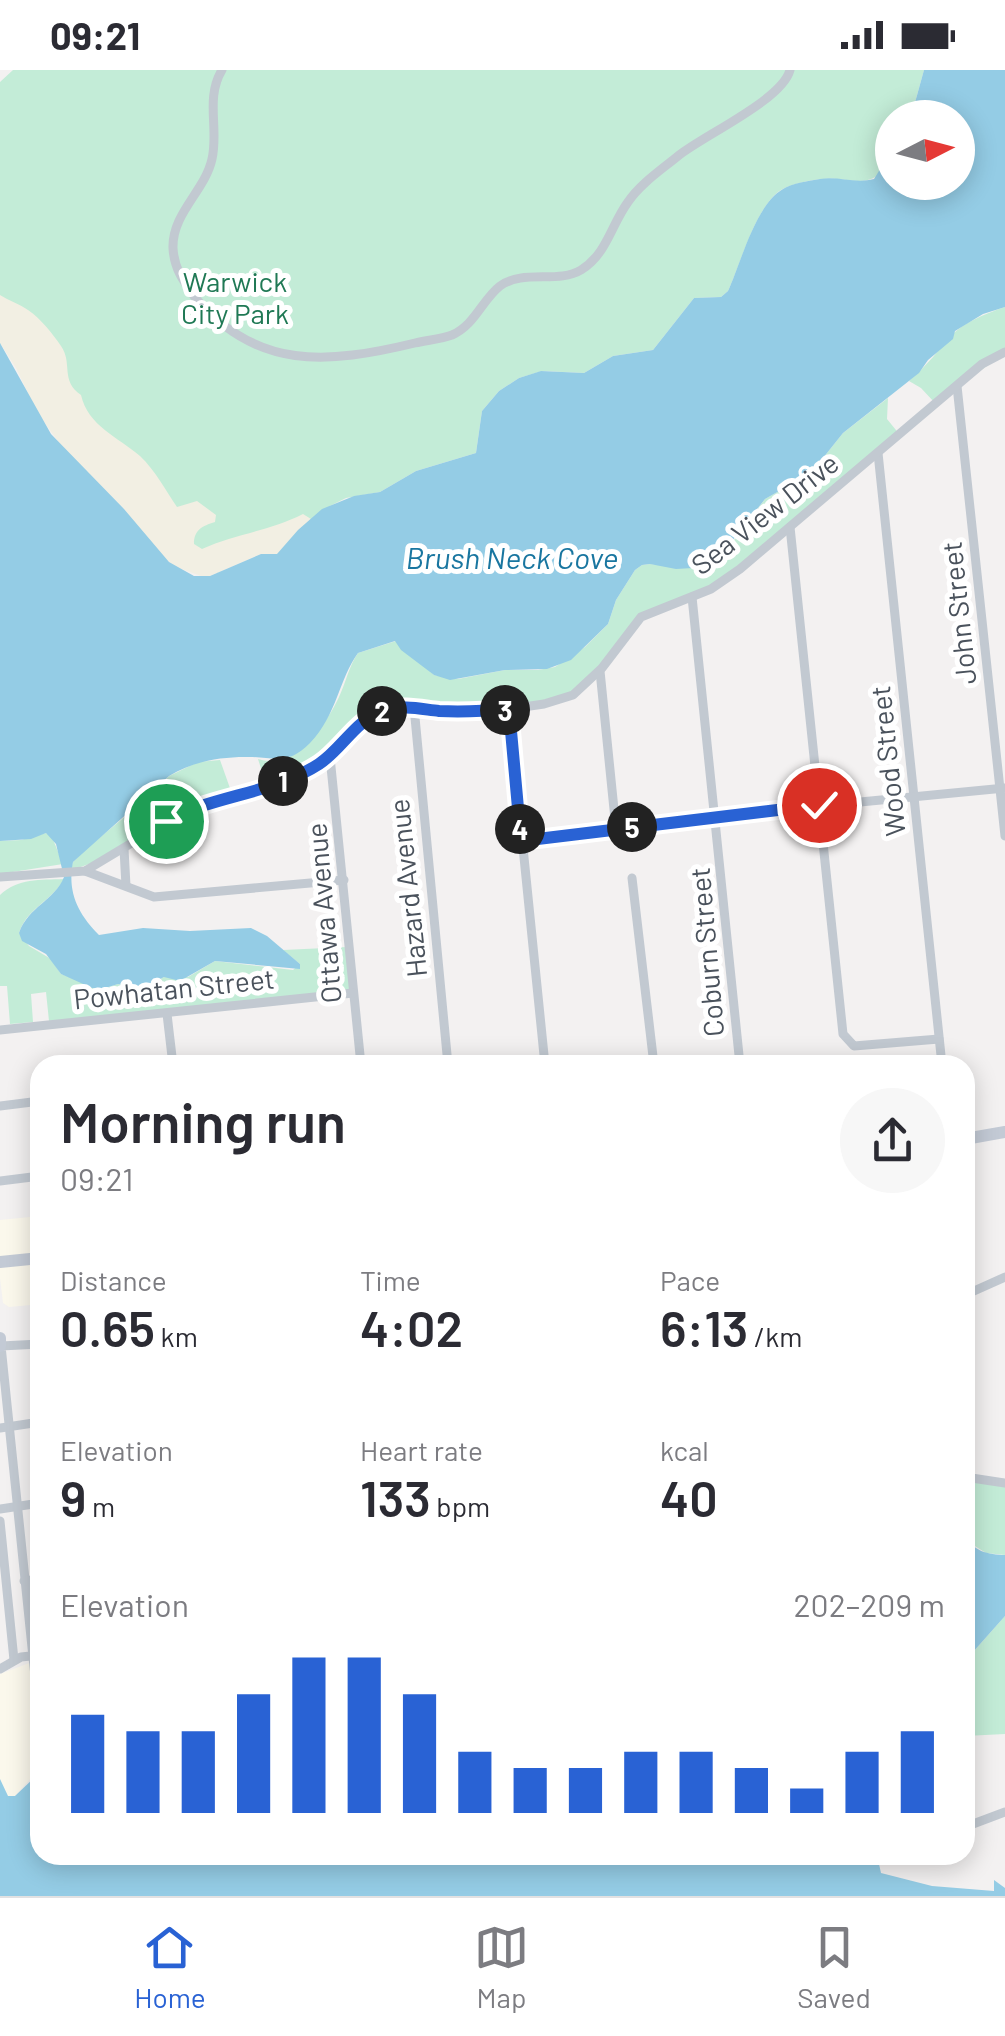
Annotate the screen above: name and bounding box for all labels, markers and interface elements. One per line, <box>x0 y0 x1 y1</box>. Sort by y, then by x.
text: 09:21 <box>50 12 140 58</box>
north arrow <box>875 100 975 200</box>
map controls <box>875 100 975 200</box>
park label: Warwick City Park <box>181 264 289 330</box>
street label: Sea View Drive <box>684 445 845 581</box>
water label: Brush Neck Cove <box>406 539 618 575</box>
street label: John Street <box>934 540 982 686</box>
street label: Wood Street <box>862 684 912 838</box>
pin: 3 <box>480 685 530 735</box>
pin: 2 <box>357 686 407 736</box>
text: 3 <box>497 693 513 727</box>
text: 2 <box>374 694 390 728</box>
pin: 1 <box>258 756 308 806</box>
pin <box>777 763 862 848</box>
text: 1 <box>278 764 288 798</box>
icon: check <box>792 778 847 833</box>
pin <box>124 779 209 864</box>
icon: arrive <box>139 794 194 849</box>
street label: Hazard Avenue <box>381 797 433 979</box>
pin: 5 <box>607 802 657 852</box>
pin: 4 <box>495 804 545 854</box>
text: 5 <box>624 810 640 844</box>
text: 4 <box>512 812 528 846</box>
street label: Ottawa Avenue <box>298 822 348 1005</box>
street label: Coburn Street <box>682 866 730 1038</box>
street label: Powhatan Street <box>72 961 276 1015</box>
text: Morning run <box>60 1088 346 1154</box>
button: share <box>840 1088 945 1193</box>
text: 09:21 <box>60 1159 134 1197</box>
text: Distance <box>60 1263 167 1297</box>
text: Time <box>360 1263 421 1297</box>
text: Pace <box>660 1263 720 1297</box>
text: 0.65 <box>60 1297 155 1357</box>
text: 4:02 <box>360 1297 463 1357</box>
text: 6:13 <box>660 1297 748 1357</box>
text: km <box>155 1319 198 1353</box>
text: /km <box>748 1319 802 1353</box>
text: Elevation <box>60 1433 173 1467</box>
text: Heart rate <box>360 1433 483 1467</box>
text: kcal <box>660 1433 709 1467</box>
text: 9 <box>60 1467 86 1527</box>
text: 133 <box>360 1467 431 1527</box>
text: 40 <box>660 1467 718 1527</box>
text: m <box>86 1489 115 1523</box>
text: bpm <box>431 1489 490 1523</box>
text: Elevation <box>60 1585 189 1623</box>
text: 202–209 m <box>793 1585 945 1623</box>
tab: Home <box>134 1920 206 2014</box>
tab: Map <box>474 1920 529 2014</box>
tab: Saved <box>797 1920 871 2014</box>

